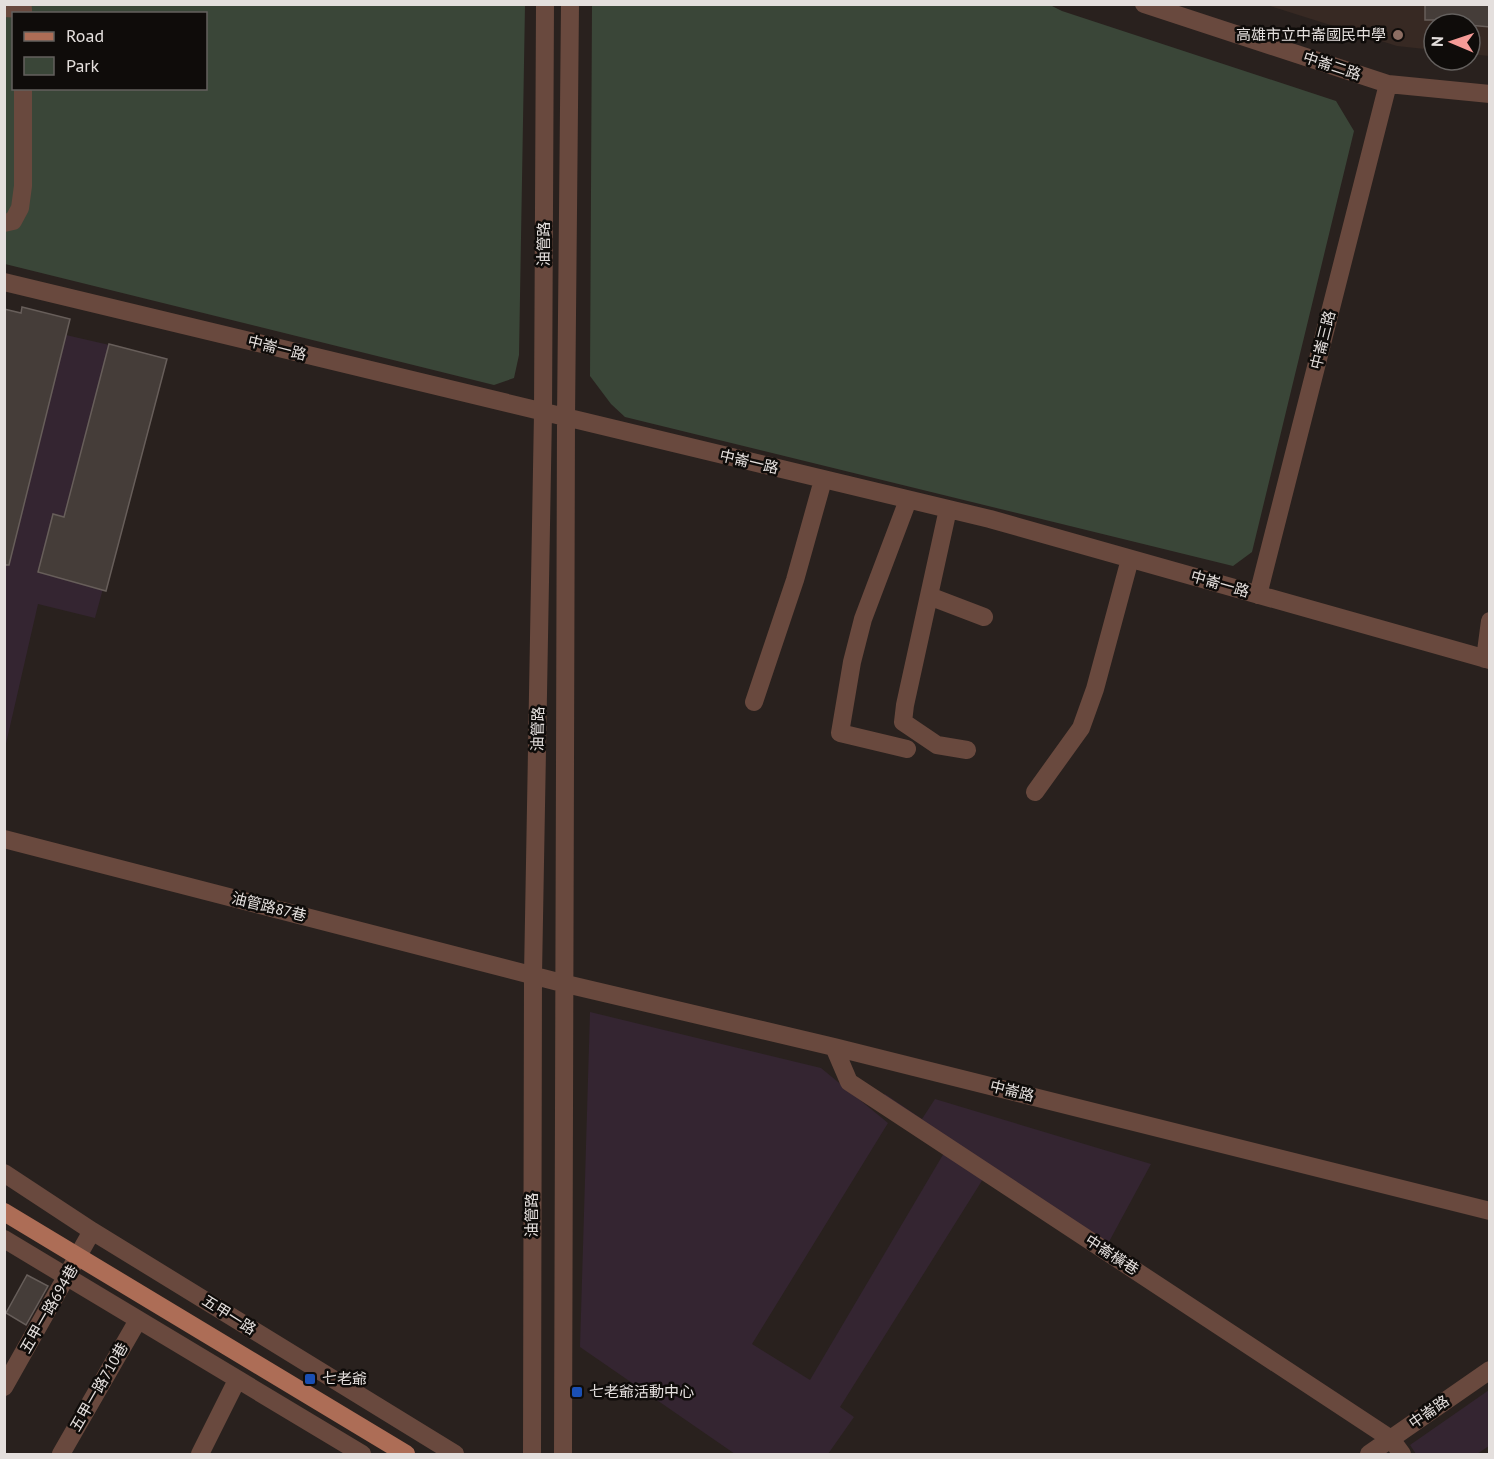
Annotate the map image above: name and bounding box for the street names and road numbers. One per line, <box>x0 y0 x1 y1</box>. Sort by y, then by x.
street label: 中崙二路 <box>1301 47 1364 84</box>
street label: 油管路 <box>534 221 553 267</box>
street label: 中崙三路 <box>1306 308 1339 371</box>
street label: 中崙一路 <box>246 331 309 364</box>
street label: 中崙一路 <box>718 446 780 478</box>
street label: 中崙一路 <box>1189 566 1252 601</box>
street label: 油管路 <box>528 706 547 752</box>
street label: 油管路87巷 <box>230 888 308 925</box>
street label: 中崙路 <box>988 1076 1036 1105</box>
street label: 油管路 <box>522 1192 541 1238</box>
street label: 中崙橫巷 <box>1082 1230 1143 1279</box>
street label: 五甲一路694巷 <box>15 1261 82 1357</box>
street label: 五甲一路 <box>199 1291 260 1339</box>
street label: 五甲一路710巷 <box>65 1339 132 1435</box>
street label: 中崙路 <box>1405 1391 1453 1432</box>

